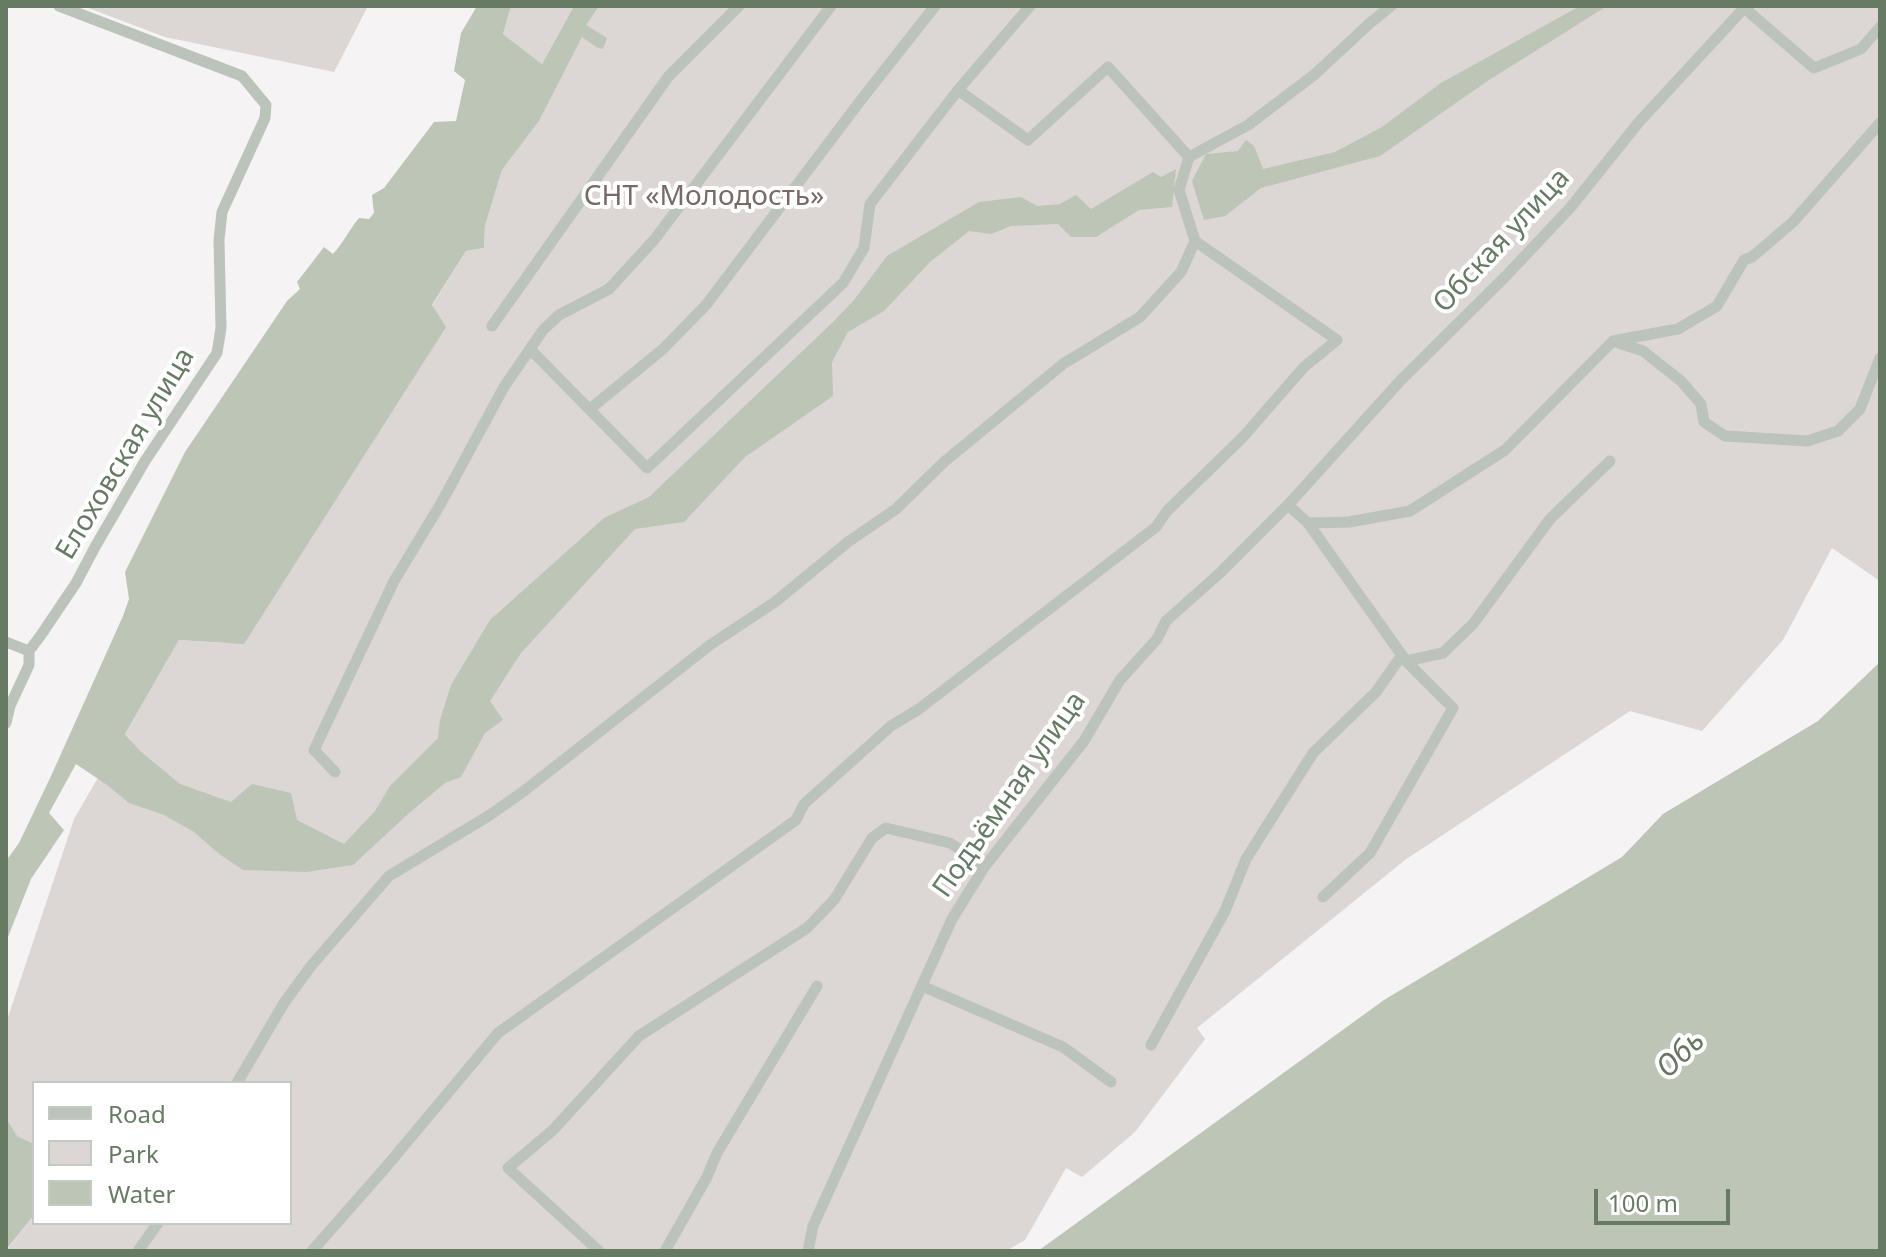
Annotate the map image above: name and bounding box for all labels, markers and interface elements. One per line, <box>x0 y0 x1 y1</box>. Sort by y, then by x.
street label: Обская улица <box>1427 162 1577 320</box>
park label: СНТ «Молодость» <box>584 180 824 214</box>
street label: Елоховская улица <box>50 342 202 566</box>
street label: Подъёмная улица <box>926 686 1094 904</box>
water label: Обь <box>1649 1024 1713 1086</box>
legend <box>32 1081 292 1225</box>
text: Road <box>108 1097 166 1130</box>
text: Park <box>108 1137 159 1170</box>
scale bar <box>1598 1173 1734 1223</box>
text: Water <box>108 1177 175 1210</box>
text: 100 m <box>1608 1186 1678 1219</box>

